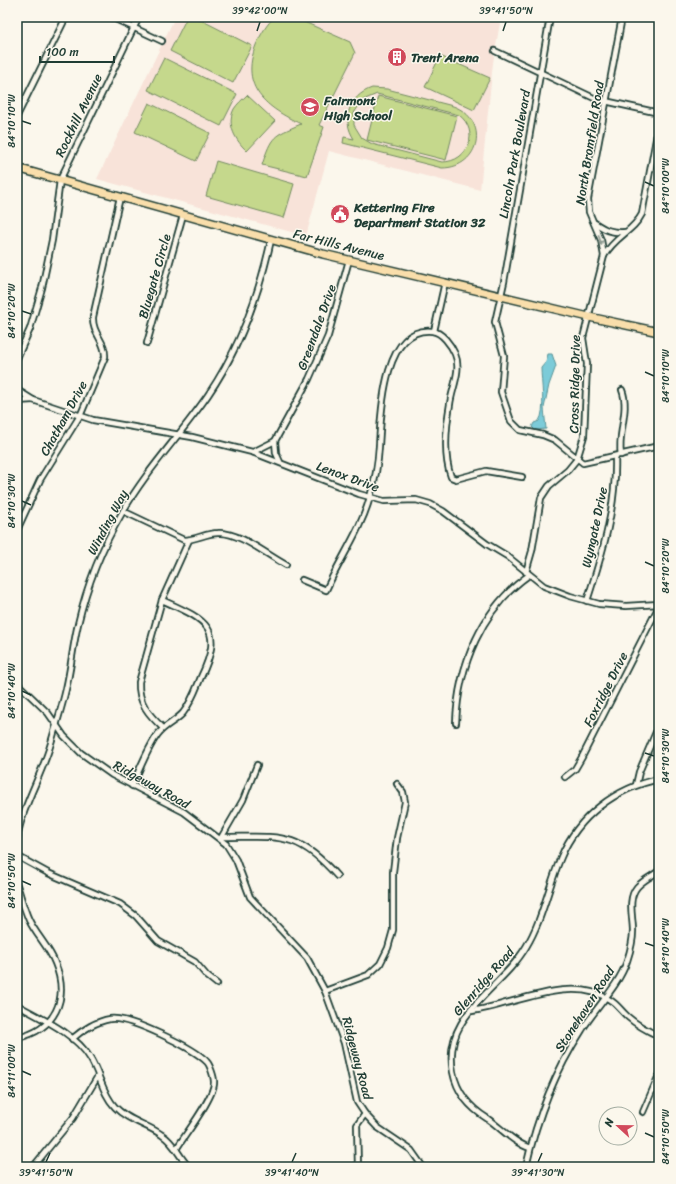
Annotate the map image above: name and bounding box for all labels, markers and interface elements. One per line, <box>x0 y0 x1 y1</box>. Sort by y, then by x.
text: 39°42'00"N <box>232 2 288 20</box>
text: 39°41'50"N <box>479 2 533 20</box>
scale bar <box>40 38 114 64</box>
text: 100 m <box>46 41 79 63</box>
building icon: Trent Arena <box>386 46 408 68</box>
place label: Trent Arena <box>411 46 479 69</box>
street label: Rockhill Avenue <box>48 69 109 161</box>
street label: North Bromfield Road <box>568 78 611 207</box>
street label: Lincoln Park Boulevard <box>492 87 537 220</box>
place label: Fairmont High School <box>323 89 393 127</box>
text: 84°10'10"W <box>3 94 21 148</box>
school or university icon: Fairmont High School <box>299 96 321 118</box>
text: 84°10'00"W <box>657 158 675 214</box>
place label: Kettering Fire Department Station 32 <box>353 196 486 234</box>
public building icon: Kettering Fire Department Station 32 <box>329 203 351 225</box>
street label: Far Hills Avenue <box>291 222 387 267</box>
street label: Bluegate Circle <box>131 231 178 321</box>
one-way arrow <box>597 234 603 246</box>
street label: Greendale Drive <box>290 281 343 373</box>
text: 84°10'20"W <box>3 283 21 338</box>
street label: Cross Ridge Drive <box>562 334 587 434</box>
text: 84°10'10"W <box>657 349 675 403</box>
street label: Chatham Drive <box>33 376 94 460</box>
street label: Lenox Drive <box>313 454 383 499</box>
text: 84°10'30"W <box>3 473 21 528</box>
street label: Wyngate Drive <box>575 484 614 570</box>
street label: Winding Way <box>81 485 134 559</box>
text: 84°10'20"W <box>657 538 675 593</box>
street label: Foxridge Drive <box>577 647 634 731</box>
text: 84°10'40"W <box>3 663 21 719</box>
text: 84°10'30"W <box>657 728 675 783</box>
street label: Ridgeway Road <box>109 754 196 816</box>
text: 84°10'50"W <box>3 853 21 909</box>
text: 84°10'40"W <box>657 918 675 974</box>
street label: Glenridge Road <box>447 941 521 1021</box>
street label: Stonehaven Road <box>548 961 622 1057</box>
street label: Ridgeway Road <box>335 1014 380 1103</box>
text: 84°11'00"W <box>3 1044 21 1098</box>
north arrow <box>598 1106 638 1146</box>
text: 84°10'50"W <box>657 1109 675 1165</box>
text: N <box>599 1115 620 1130</box>
text: 39°41'50"N <box>19 1164 73 1182</box>
text: 39°41'40"N <box>265 1164 319 1182</box>
text: 39°41'30"N <box>511 1164 565 1182</box>

